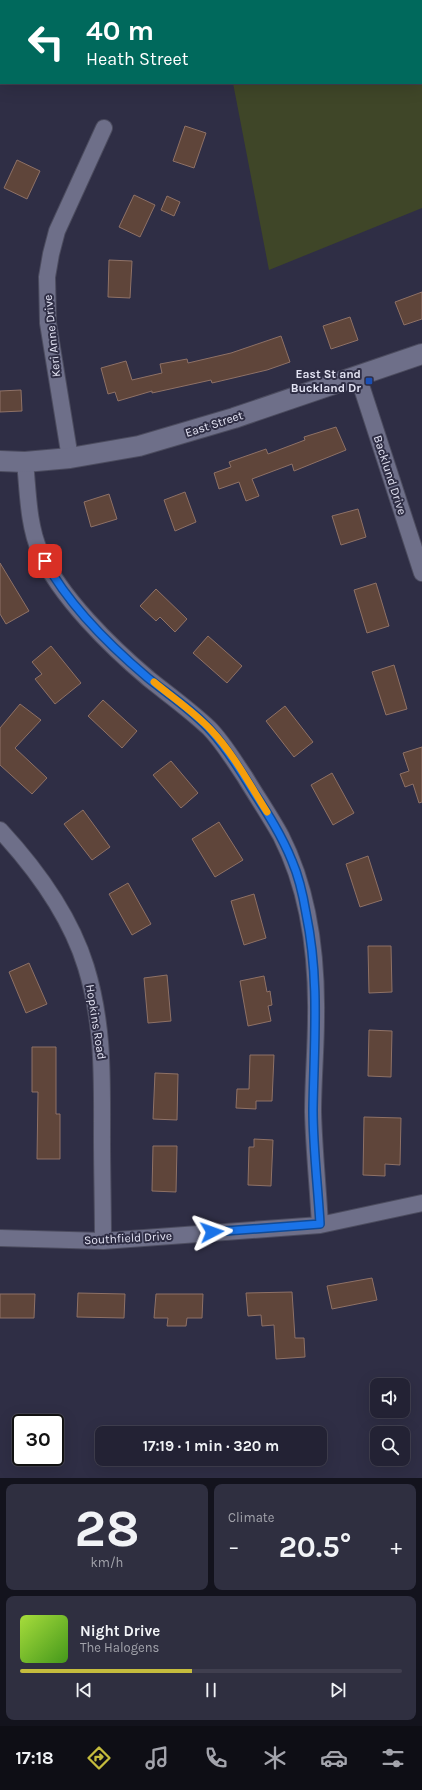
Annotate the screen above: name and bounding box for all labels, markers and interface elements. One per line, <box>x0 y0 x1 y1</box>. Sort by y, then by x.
text: 40 m <box>86 14 154 47</box>
icon: left <box>20 16 72 68</box>
text: Heath Street <box>86 48 189 70</box>
street label: Keri Anne Drive <box>41 294 63 378</box>
place label: East St and Buckland Dr <box>291 367 361 395</box>
marker: East St and Buckland Dr <box>364 376 374 386</box>
street label: East Street <box>183 408 245 440</box>
street label: Backlund Drive <box>371 433 409 517</box>
pin <box>28 544 62 578</box>
icon: arrive <box>34 550 56 572</box>
street label: Hopkins Road <box>83 983 109 1061</box>
position arrow <box>191 1211 233 1253</box>
street label: Southfield Drive <box>84 1229 172 1247</box>
map controls <box>370 1378 410 1466</box>
button: sound <box>370 1378 410 1418</box>
speed limit sign: 30 <box>12 1414 64 1466</box>
button: search <box>370 1426 410 1466</box>
text: 17:19 · 1 min · 320 m <box>143 1437 279 1455</box>
text: 28 <box>74 1498 140 1559</box>
text: Climate <box>228 1510 274 1525</box>
text: 20.5° <box>279 1529 351 1565</box>
text: − <box>228 1534 240 1560</box>
text: + <box>390 1534 402 1560</box>
text: km/h <box>91 1555 123 1570</box>
text: Night Drive <box>80 1622 160 1640</box>
text: The Halogens <box>80 1640 159 1655</box>
icon: previous <box>73 1679 95 1701</box>
icon: pause <box>200 1679 222 1701</box>
icon: next <box>327 1679 349 1701</box>
icon: directions <box>85 1744 113 1772</box>
icon: music <box>143 1744 171 1772</box>
icon: phone <box>202 1744 230 1772</box>
icon: climate <box>261 1744 289 1772</box>
icon: car <box>320 1744 348 1772</box>
icon: filters <box>379 1744 407 1772</box>
text: 17:18 <box>15 1747 54 1769</box>

